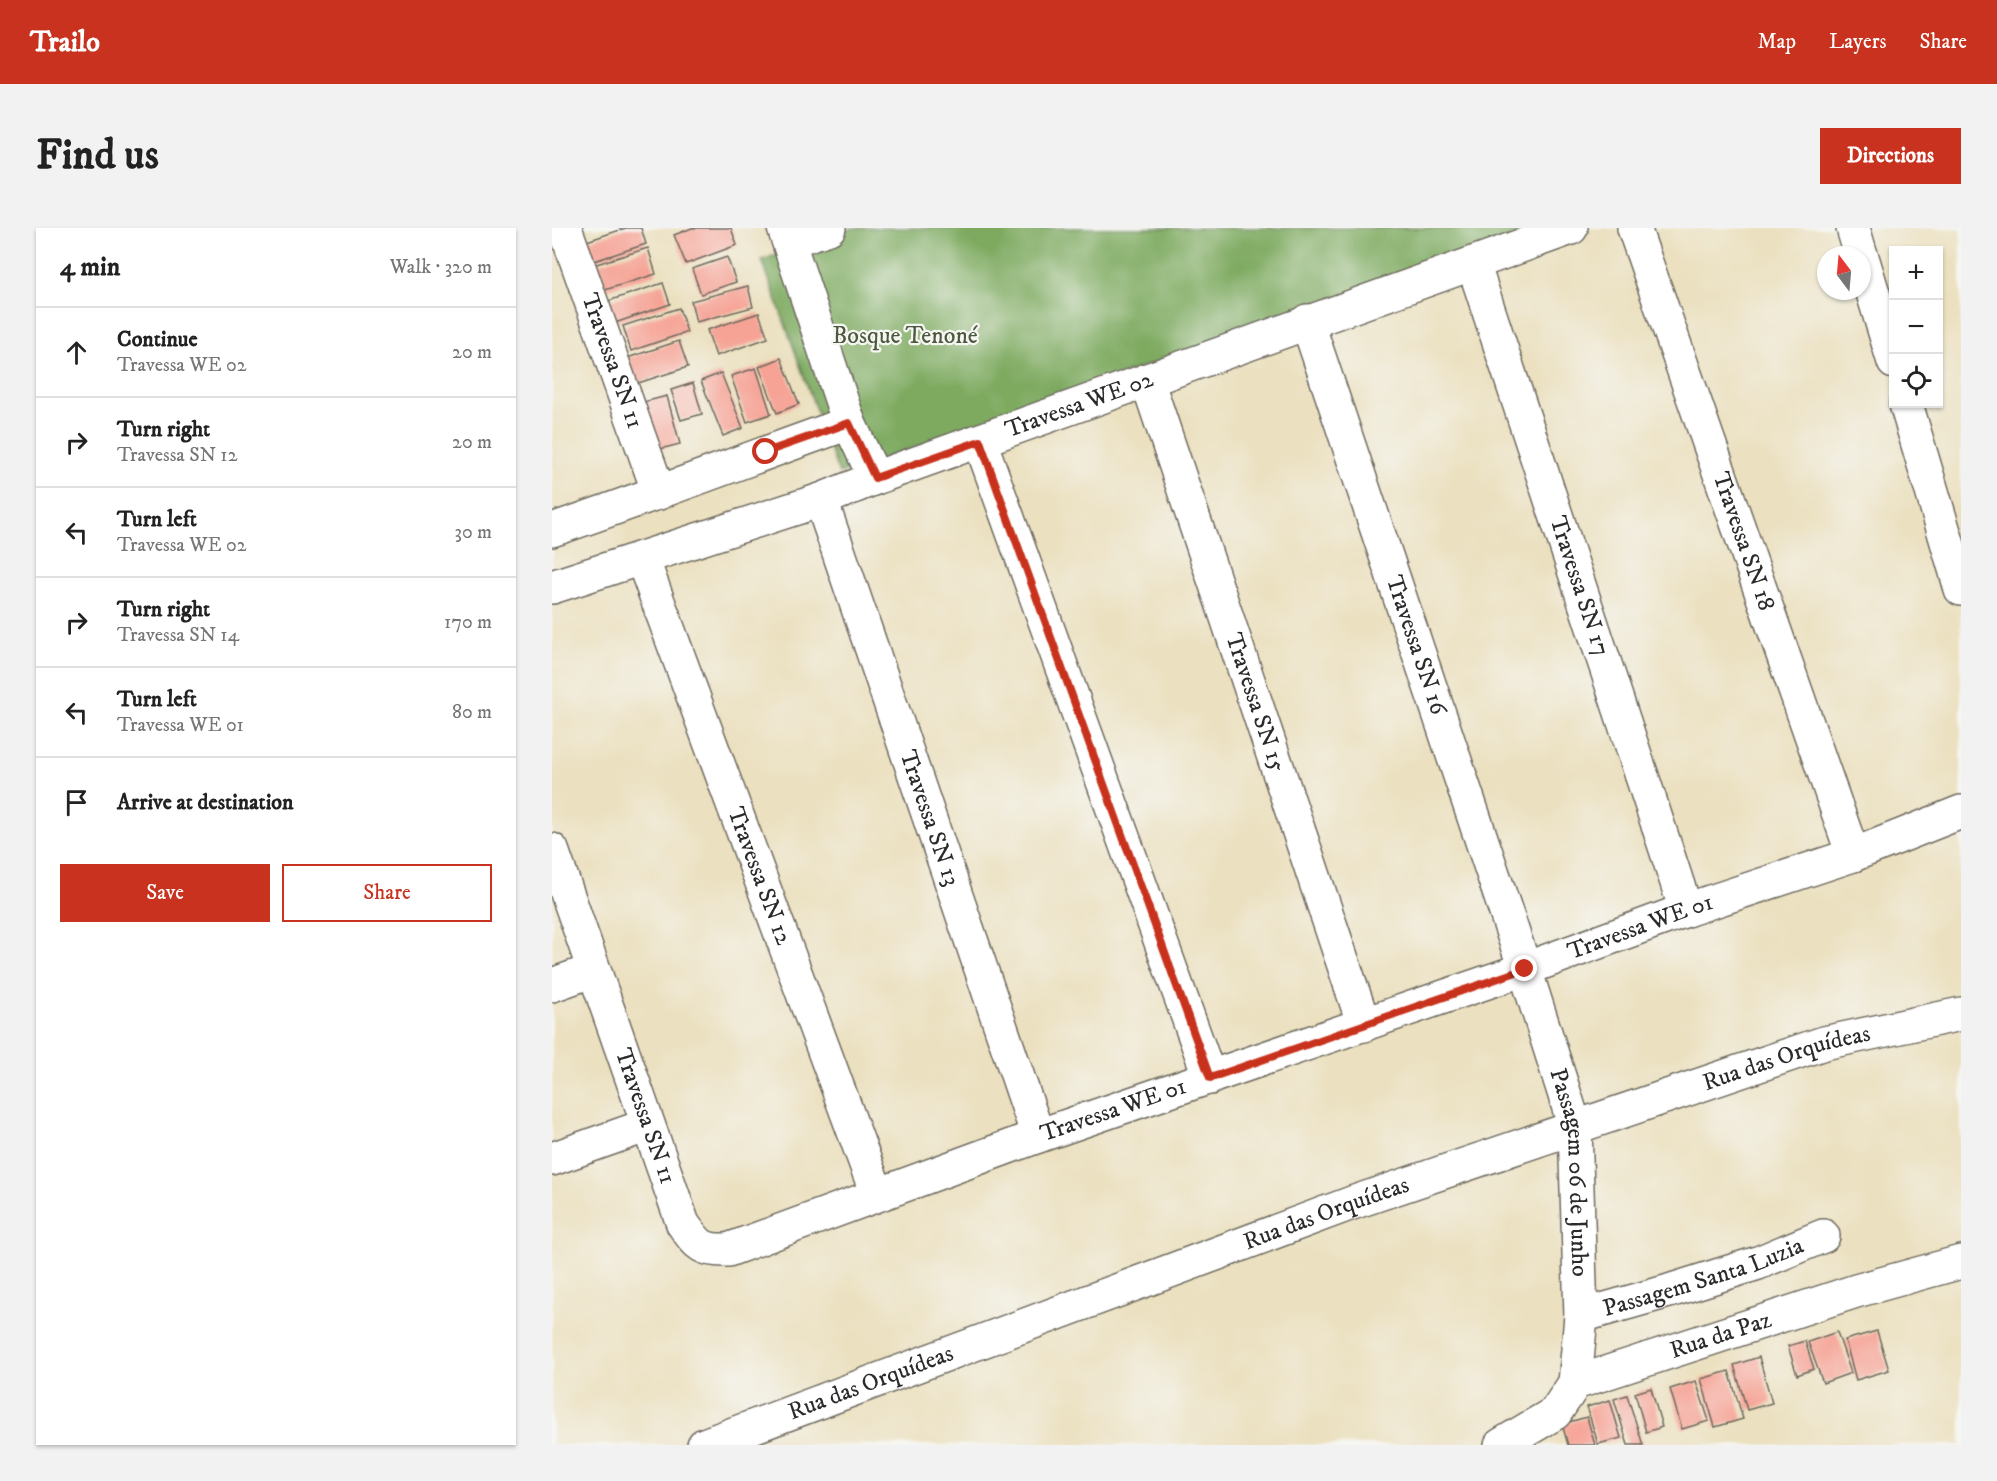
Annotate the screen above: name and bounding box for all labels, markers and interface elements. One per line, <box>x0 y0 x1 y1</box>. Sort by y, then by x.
text: Trailo <box>30 25 100 60</box>
text: Map <box>1757 29 1796 55</box>
text: Layers <box>1829 29 1887 55</box>
text: Share <box>1920 29 1967 55</box>
button: Directions <box>1820 128 1961 184</box>
text: Find us <box>36 130 159 182</box>
north arrow <box>1817 246 1871 300</box>
map controls <box>1889 246 1943 408</box>
button: + <box>1889 246 1943 300</box>
text: 4 min <box>60 251 120 284</box>
text: Walk · 320 m <box>390 255 492 280</box>
street label: Travessa SN 11 <box>574 289 650 433</box>
button: − <box>1889 300 1943 354</box>
park label: Bosque Tenoné <box>832 321 978 351</box>
text: Continue <box>117 326 198 353</box>
icon: ahead <box>60 336 93 369</box>
text: 20 m <box>452 340 492 365</box>
text: Travessa WE 02 <box>117 353 246 378</box>
button: locate <box>1889 354 1943 408</box>
street label: Travessa WE 02 <box>1001 364 1158 445</box>
text: Turn right <box>117 416 210 443</box>
icon: right <box>60 426 93 459</box>
text: 20 m <box>452 430 492 455</box>
route start <box>752 438 778 464</box>
text: Travessa SN 12 <box>117 443 238 468</box>
street label: Travessa SN 18 <box>1705 468 1782 615</box>
text: Turn left <box>117 506 197 533</box>
street label: Travessa SN 17 <box>1542 512 1616 660</box>
icon: left <box>60 516 93 549</box>
text: 30 m <box>454 520 492 545</box>
text: Travessa WE 02 <box>117 533 246 558</box>
street label: Travessa SN 16 <box>1379 572 1454 720</box>
text: Turn right <box>117 596 210 623</box>
icon: right <box>60 606 93 639</box>
text: 170 m <box>444 610 492 635</box>
text: Travessa SN 14 <box>117 623 239 648</box>
street label: Travessa SN 15 <box>1218 629 1293 776</box>
text: Turn left <box>117 686 197 713</box>
icon: left <box>60 696 93 729</box>
text: 80 m <box>452 700 492 725</box>
text: Travessa WE 01 <box>117 713 244 738</box>
street label: Travessa SN 13 <box>892 746 967 890</box>
icon: arrive <box>60 786 93 819</box>
text: Arrive at destination <box>117 789 294 816</box>
street label: Travessa SN 12 <box>720 803 799 949</box>
button: Save <box>60 864 270 922</box>
button: Share <box>282 864 492 922</box>
street label: Travessa WE 01 <box>1564 887 1717 967</box>
route end <box>1511 955 1537 981</box>
street label: Rua das Orquídeas <box>1699 1019 1873 1098</box>
street label: Travessa SN 11 <box>608 1044 683 1188</box>
street label: Passagem 06 de Junho <box>1542 1065 1595 1277</box>
street label: Travessa WE 01 <box>1036 1071 1190 1149</box>
street label: Rua das Orquídeas <box>1239 1170 1413 1257</box>
street label: Passagem Santa Luzia <box>1599 1231 1809 1324</box>
street label: Rua da Paz <box>1666 1305 1776 1366</box>
street label: Rua das Orquídeas <box>784 1338 957 1427</box>

